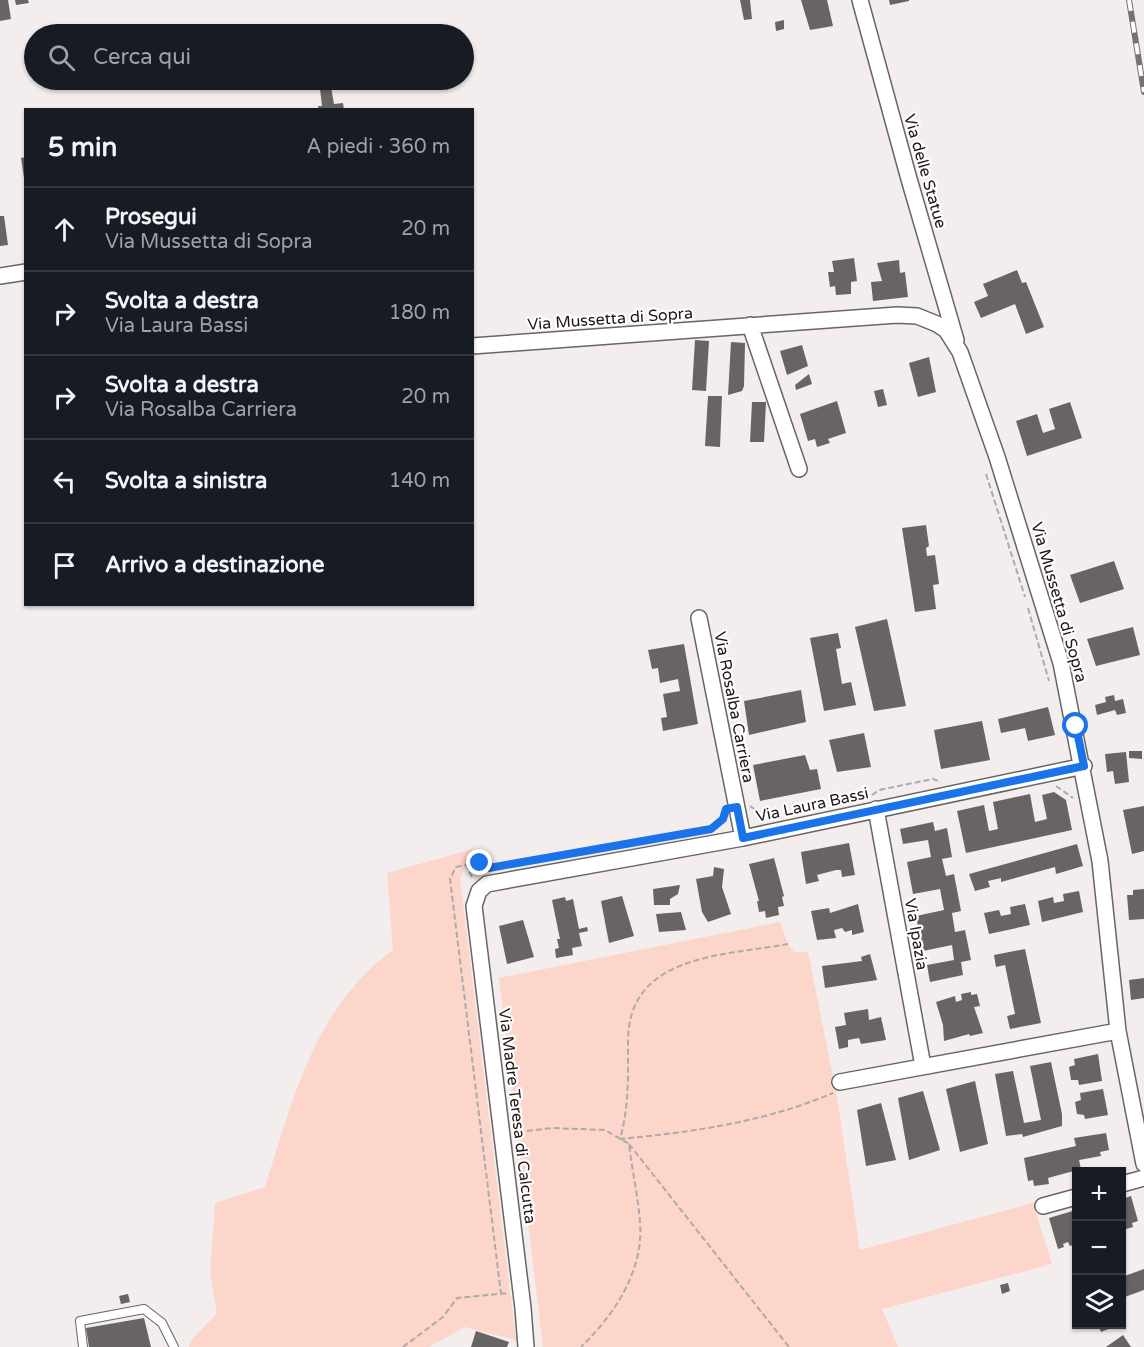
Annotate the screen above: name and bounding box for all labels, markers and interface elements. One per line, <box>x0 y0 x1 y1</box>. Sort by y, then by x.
search box <box>24 24 474 90</box>
icon: search <box>45 41 78 74</box>
text: Cerca qui <box>93 44 191 70</box>
street label: Via delle Statue <box>899 112 951 231</box>
text: 5 min <box>48 132 117 163</box>
text: A piedi · 360 m <box>307 135 450 159</box>
text: Prosegui <box>105 204 197 230</box>
icon: ahead <box>48 213 81 246</box>
text: 20 m <box>401 217 450 241</box>
text: Via Mussetta di Sopra <box>105 230 312 254</box>
text: Svolta a destra <box>105 288 259 314</box>
icon: right <box>48 297 81 330</box>
text: 180 m <box>389 301 450 325</box>
street label: Via Mussetta di Sopra <box>527 303 694 335</box>
text: Via Laura Bassi <box>105 314 248 338</box>
text: Svolta a destra <box>105 372 259 398</box>
icon: right <box>48 381 81 414</box>
text: 20 m <box>401 385 450 409</box>
text: Via Rosalba Carriera <box>105 398 297 422</box>
icon: left <box>48 465 81 498</box>
text: Svolta a sinistra <box>105 468 267 494</box>
text: 140 m <box>389 469 450 493</box>
street label: Via Mussetta di Sopra <box>1027 520 1092 685</box>
icon: arrive <box>48 549 81 582</box>
text: Arrivo a destinazione <box>105 552 324 578</box>
street label: Via Rosalba Carriera <box>710 630 758 785</box>
route start <box>1062 712 1088 738</box>
street label: Via Laura Bassi <box>754 783 870 827</box>
route end <box>466 849 492 875</box>
street label: Via Ipazia <box>900 897 932 972</box>
street label: Via Madre Teresa di Calcutta <box>494 1007 540 1225</box>
map controls <box>1072 1167 1126 1329</box>
button: + <box>1072 1167 1126 1221</box>
button: − <box>1072 1221 1126 1275</box>
button: layers <box>1072 1275 1126 1329</box>

